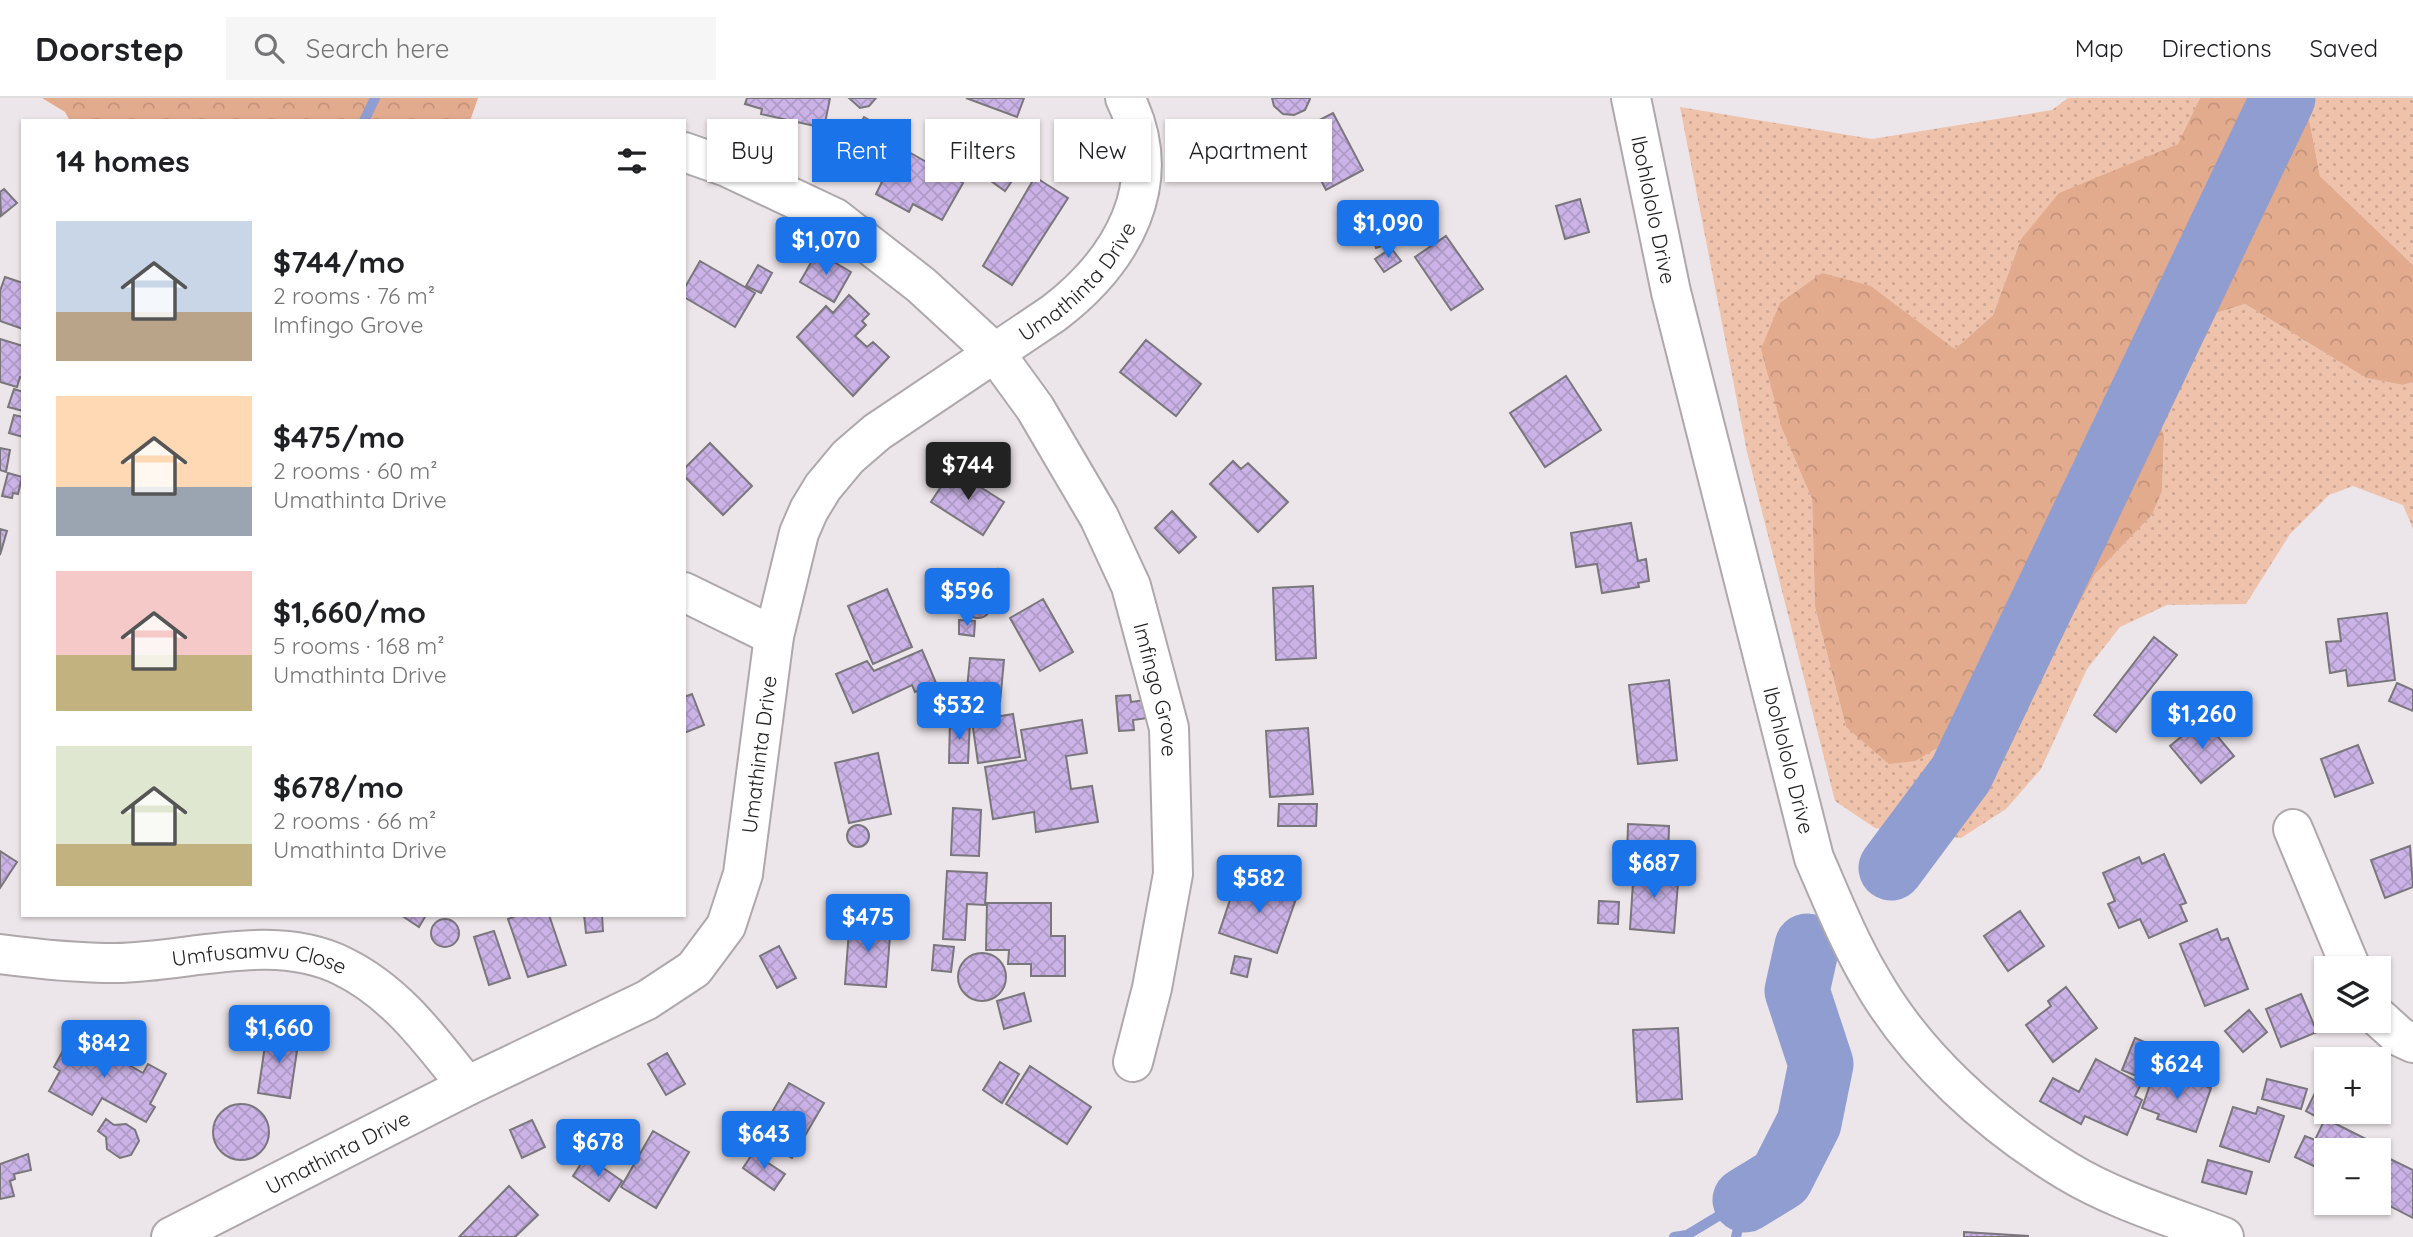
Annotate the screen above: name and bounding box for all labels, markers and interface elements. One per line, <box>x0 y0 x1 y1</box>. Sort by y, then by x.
search box <box>226 17 716 80</box>
text: Doorstep <box>35 28 184 69</box>
icon: search <box>250 29 288 67</box>
text: Search here <box>306 32 449 65</box>
text: Map <box>2075 33 2124 63</box>
text: Directions <box>2162 33 2272 63</box>
text: Saved <box>2310 33 2378 63</box>
chip: Buy <box>707 119 798 182</box>
chip: Rent <box>812 119 911 182</box>
chip: Filters <box>925 119 1040 182</box>
chip: New <box>1054 119 1151 182</box>
chip: Apartment <box>1165 119 1332 182</box>
street label: Ibohlololo Drive <box>1626 133 1682 286</box>
text: 14 homes <box>56 142 190 180</box>
icon: filters <box>613 142 651 180</box>
pin: $1,090 <box>1331 200 1445 260</box>
text: $1,090 <box>1353 208 1423 237</box>
street label: Umathinta Drive <box>1013 217 1141 346</box>
pin: $1,070 <box>769 218 883 277</box>
text: $1,070 <box>792 225 860 254</box>
text: $744/mo <box>273 243 405 281</box>
icon: home <box>112 249 196 333</box>
text: 2 rooms · 76 m² <box>273 281 435 310</box>
text: Imfingo Grove <box>273 310 423 339</box>
text: $475/mo <box>273 418 405 456</box>
icon: home <box>112 424 196 508</box>
pin: $744 <box>927 442 1009 502</box>
text: $744 <box>942 450 994 479</box>
text: 2 rooms · 60 m² <box>273 456 438 485</box>
text: Umathinta Drive <box>273 485 447 514</box>
pin: $596 <box>926 568 1008 628</box>
text: $596 <box>941 576 993 605</box>
text: $1,660/mo <box>273 593 426 631</box>
icon: home <box>112 599 196 683</box>
street label: Imfingo Grove <box>1128 620 1183 757</box>
text: 5 rooms · 168 m² <box>273 631 445 660</box>
text: Umathinta Drive <box>273 660 447 689</box>
street label: Umathinta Drive <box>735 674 782 835</box>
pin: $532 <box>918 682 1000 742</box>
street label: Ibohlololo Drive <box>1758 684 1820 837</box>
text: $532 <box>933 690 985 719</box>
pin: $1,260 <box>2145 692 2259 751</box>
text: $1,260 <box>2168 699 2236 728</box>
text: $678/mo <box>273 768 404 806</box>
icon: home <box>112 774 196 858</box>
text: 2 rooms · 66 m² <box>273 806 436 835</box>
text: Umathinta Drive <box>273 835 447 864</box>
pin: $687 <box>1613 840 1695 900</box>
text: $687 <box>1628 848 1680 877</box>
pin: $582 <box>1218 856 1300 915</box>
text: $582 <box>1233 863 1285 892</box>
pin: $475 <box>827 894 909 954</box>
text: $475 <box>842 902 894 931</box>
street label: Umfusamvu Close <box>170 937 351 979</box>
map controls <box>2314 956 2391 1215</box>
button: layers <box>2314 956 2391 1033</box>
pin: $1,660 <box>222 1006 336 1065</box>
text: $1,660 <box>245 1013 313 1042</box>
pin: $842 <box>63 1020 145 1080</box>
text: $842 <box>78 1028 130 1057</box>
pin: $624 <box>2136 1042 2218 1101</box>
button: + <box>2314 1047 2391 1124</box>
text: $624 <box>2150 1049 2204 1078</box>
street label: Umathinta Drive <box>261 1104 414 1200</box>
pin: $643 <box>723 1112 805 1171</box>
pin: $678 <box>557 1119 639 1179</box>
text: $643 <box>738 1119 790 1148</box>
text: $678 <box>572 1127 624 1156</box>
button: − <box>2314 1138 2391 1215</box>

